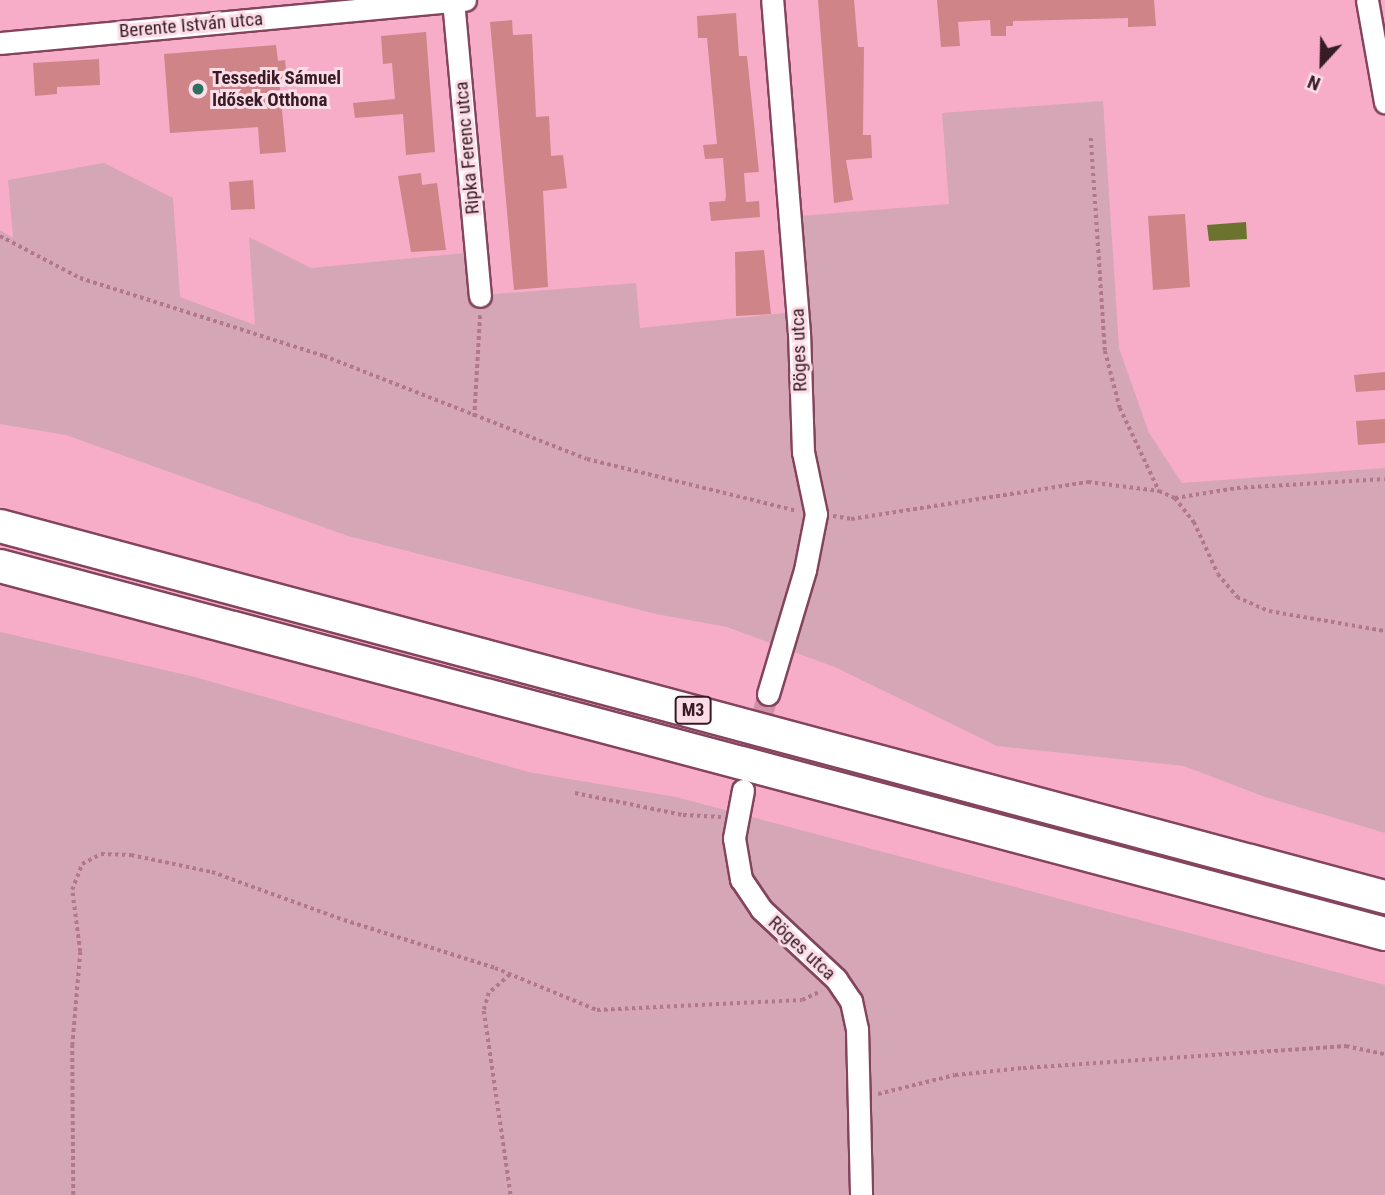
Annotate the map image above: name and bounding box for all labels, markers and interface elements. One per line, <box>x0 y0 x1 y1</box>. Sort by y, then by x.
street label: Berente István utca <box>118 7 264 43</box>
north arrow <box>1287 28 1357 98</box>
place label: Tessedik Sámuel Idősek Otthona <box>212 67 341 111</box>
text: N <box>1304 70 1324 96</box>
marker: Tessedik Sámuel Idősek Otthona <box>190 81 206 97</box>
street label: Ripka Ferenc utca <box>450 81 484 215</box>
street label: Röges utca <box>786 308 812 392</box>
road number: M3 <box>674 696 712 724</box>
street label: Röges utca <box>764 911 840 985</box>

